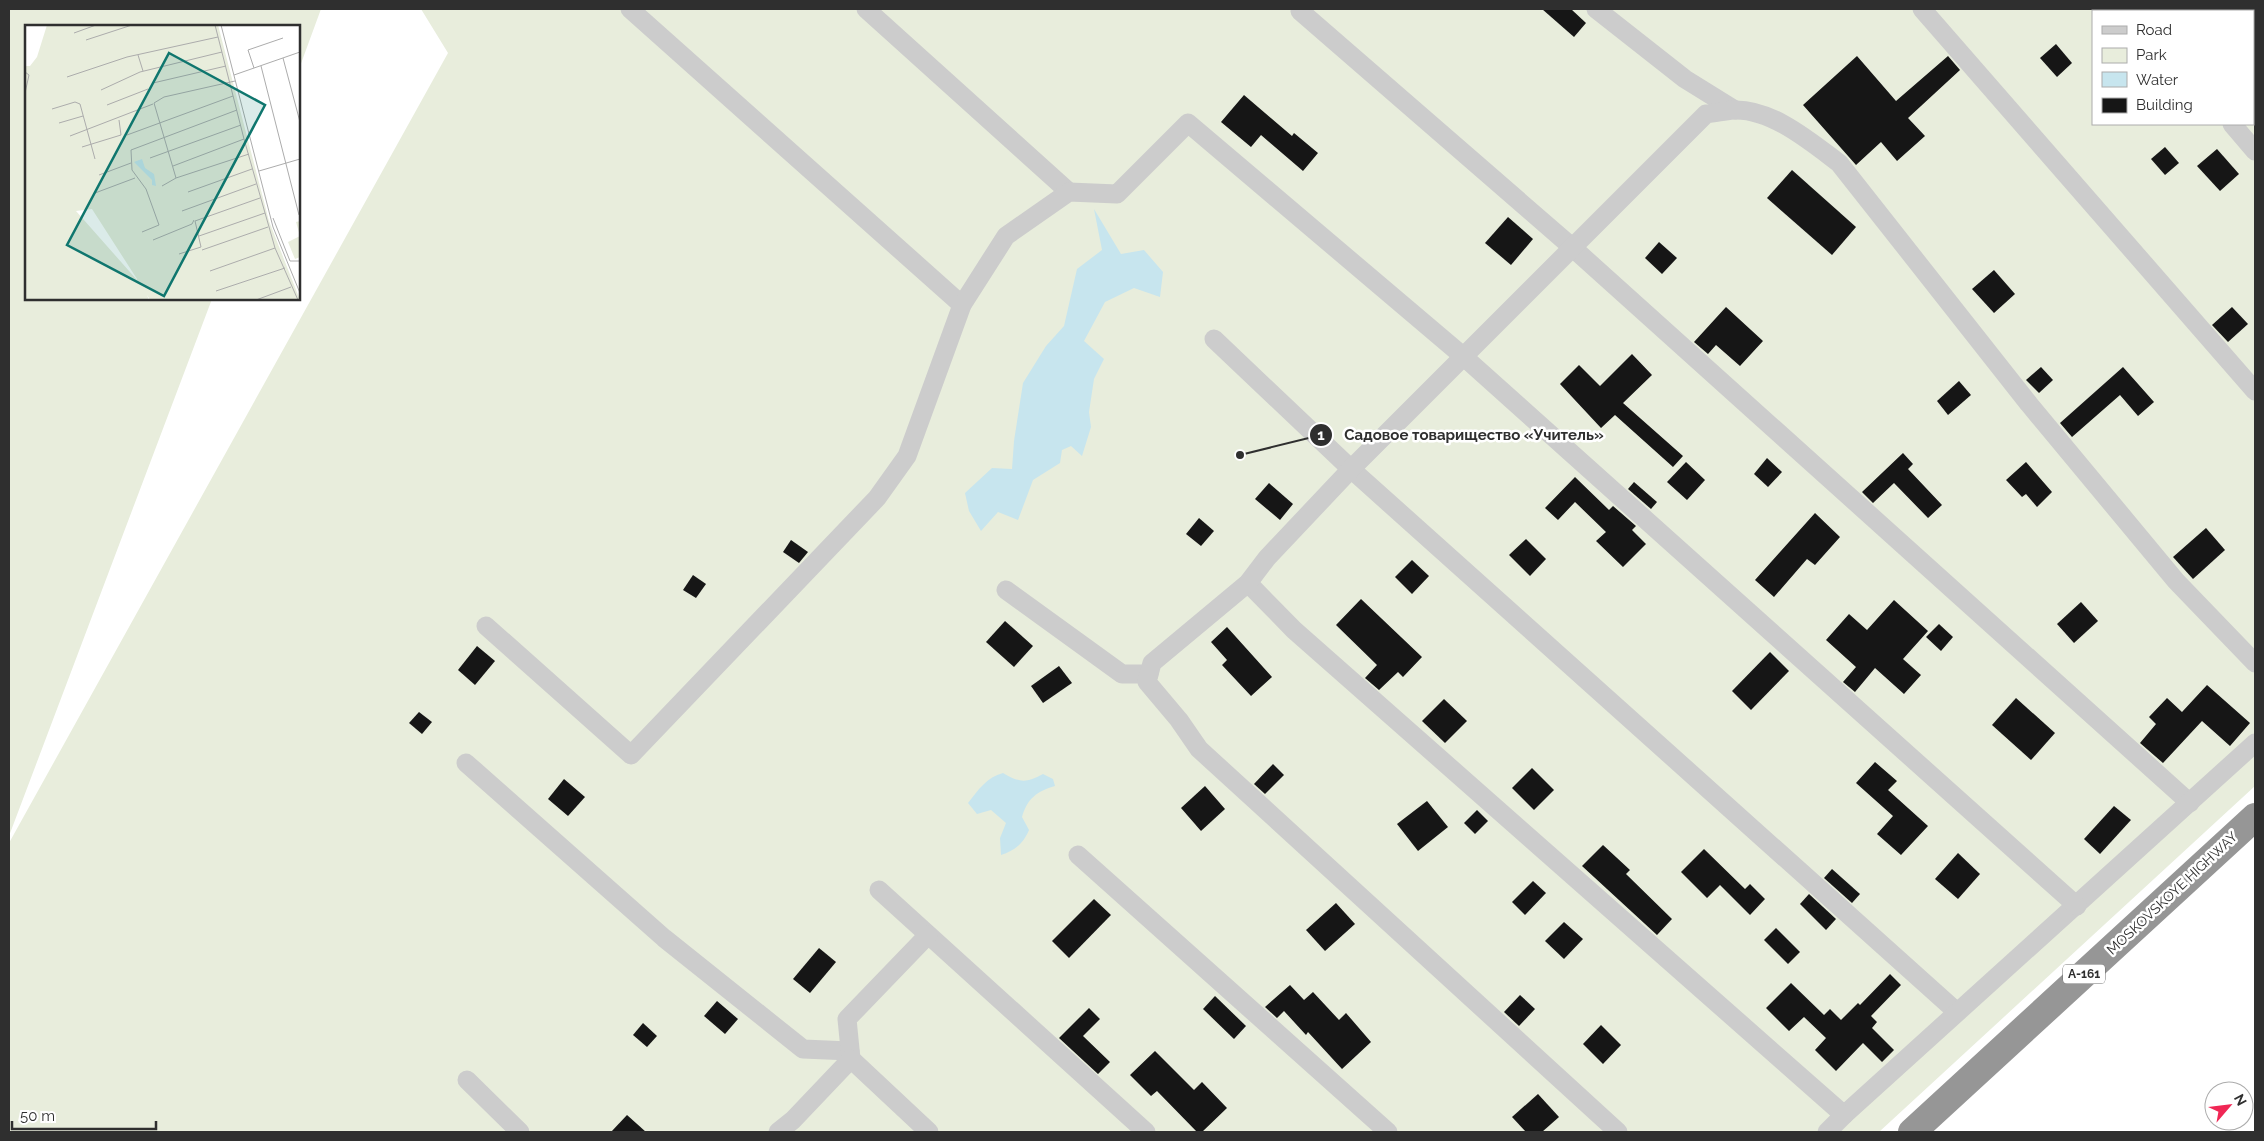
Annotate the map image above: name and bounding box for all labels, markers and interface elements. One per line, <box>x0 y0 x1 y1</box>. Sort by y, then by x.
legend <box>2092 10 2254 125</box>
text: Road <box>2136 21 2172 39</box>
inset map <box>25 25 300 300</box>
text: Park <box>2136 46 2167 64</box>
text: Water <box>2136 71 2179 89</box>
text: Building <box>2136 96 2193 114</box>
callout: Садовое товарищество «Учитель» <box>1309 420 1613 450</box>
text: 1 <box>1317 426 1325 444</box>
text: Садовое товарищество «Учитель» <box>1344 426 1604 444</box>
street label: MOSKOVSKOYE HIGHWAY <box>2103 828 2241 958</box>
road number: А-161 <box>2063 964 2105 984</box>
north arrow <box>2204 1081 2254 1131</box>
text: N <box>2231 1091 2250 1108</box>
scale bar <box>12 1098 156 1130</box>
text: 50 m <box>20 1107 55 1125</box>

